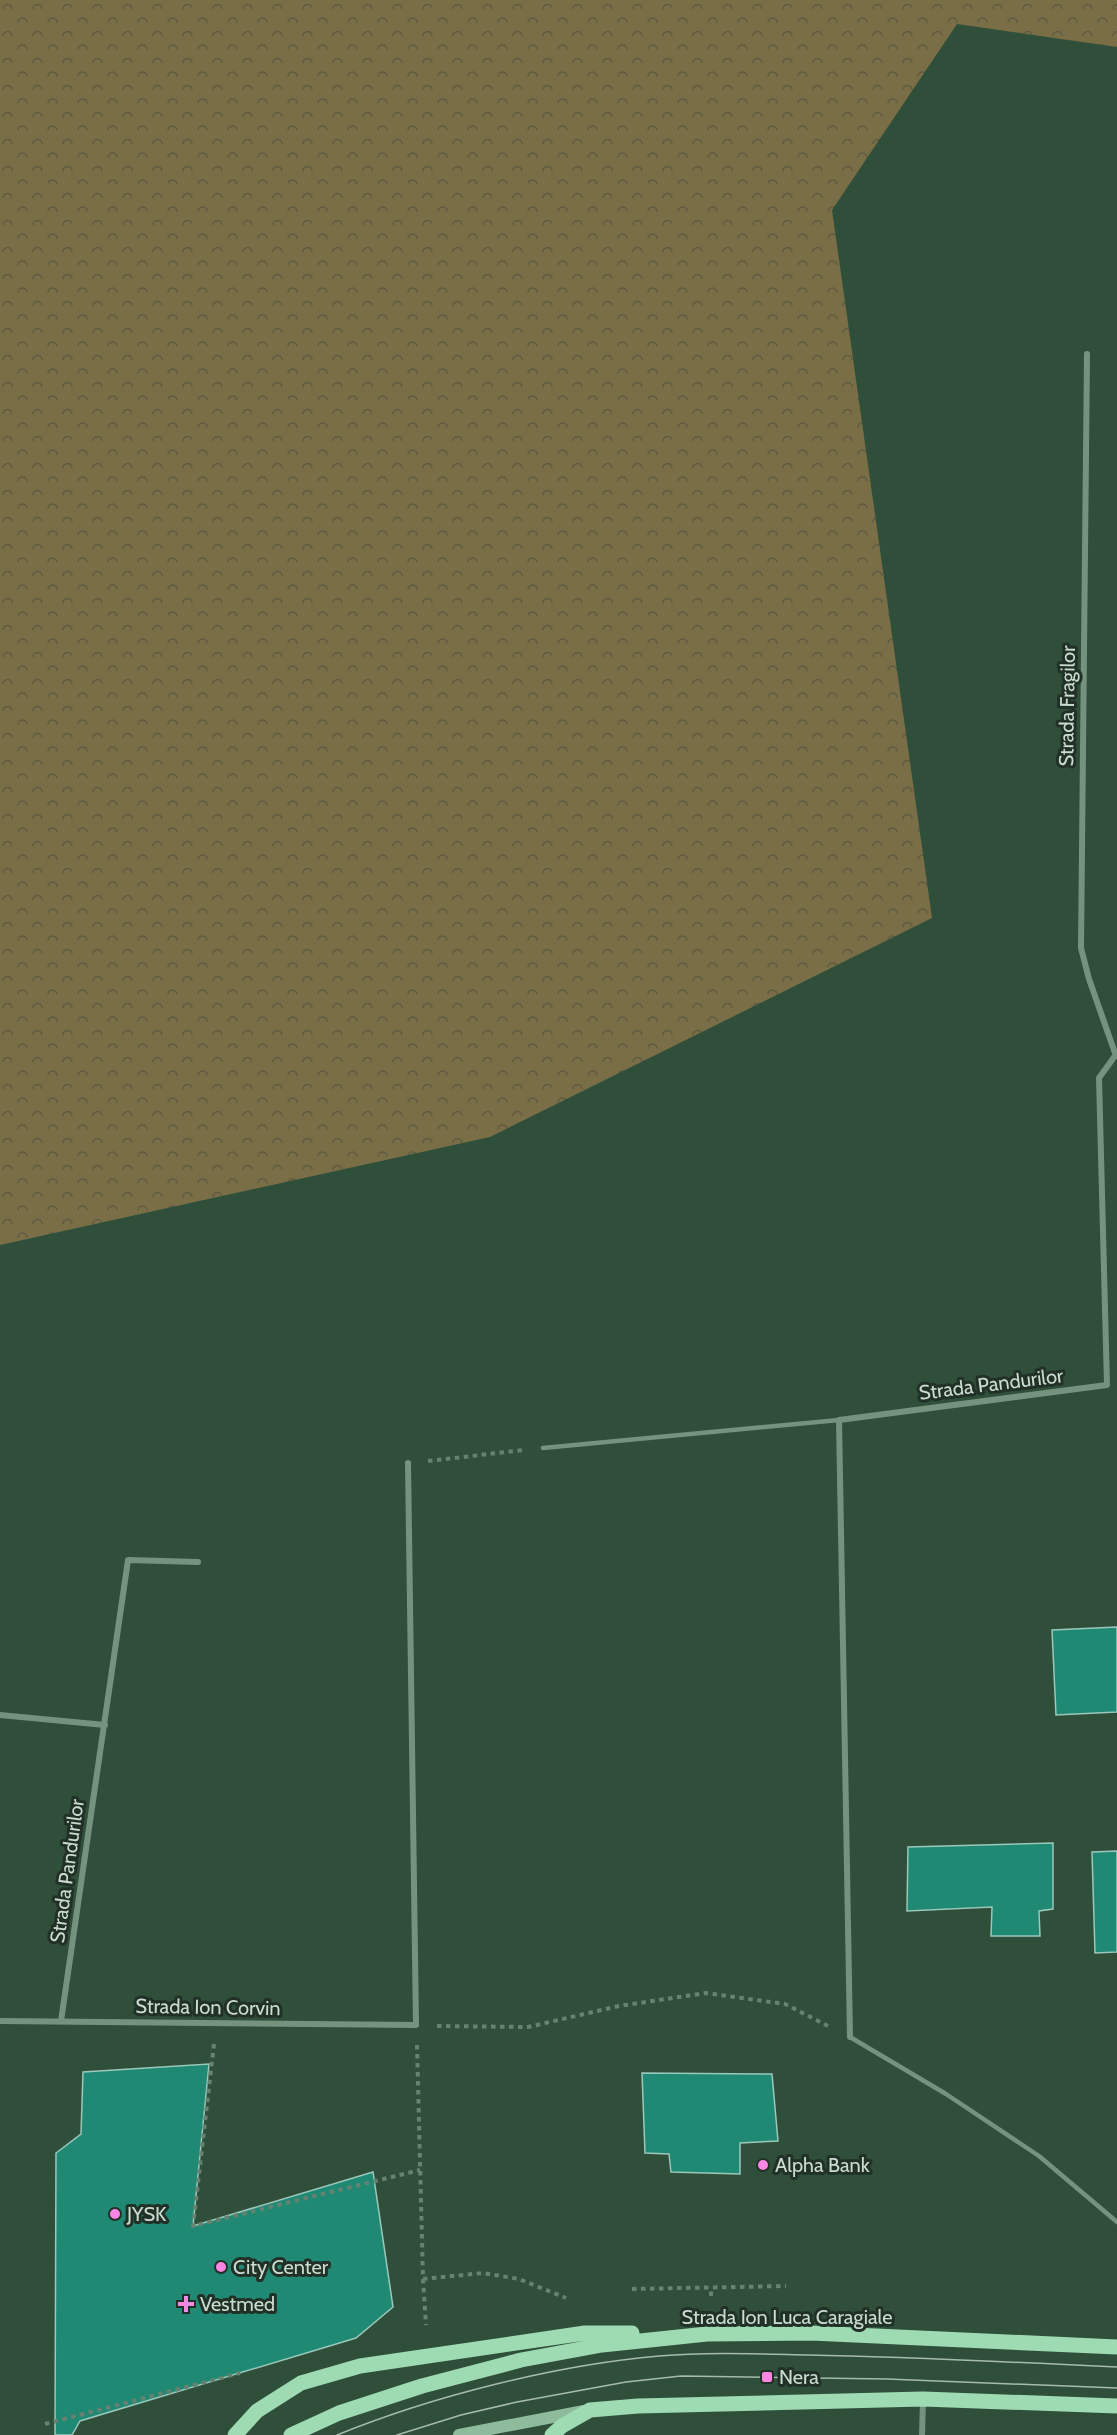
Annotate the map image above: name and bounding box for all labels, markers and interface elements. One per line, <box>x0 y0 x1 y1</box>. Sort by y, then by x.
street label: Strada Fragilor <box>1054 645 1080 767</box>
street label: Strada Pandurilor <box>918 1363 1065 1405</box>
street label: Strada Pandurilor <box>45 1797 89 1945</box>
street label: Strada Ion Corvin <box>135 1994 281 2020</box>
place label: Alpha Bank <box>775 2153 870 2177</box>
marker: Alpha Bank <box>756 2158 770 2172</box>
place label: JYSK <box>126 2202 167 2226</box>
marker: JYSK <box>108 2207 122 2221</box>
place label: City Center <box>233 2255 329 2279</box>
marker: City Center <box>214 2260 228 2274</box>
place label: Vestmed <box>200 2292 275 2316</box>
marker: Vestmed <box>177 2295 195 2313</box>
street label: Strada Ion Luca Caragiale <box>682 2305 892 2329</box>
place label: Nera <box>779 2365 819 2389</box>
marker: Nera <box>760 2370 774 2384</box>

